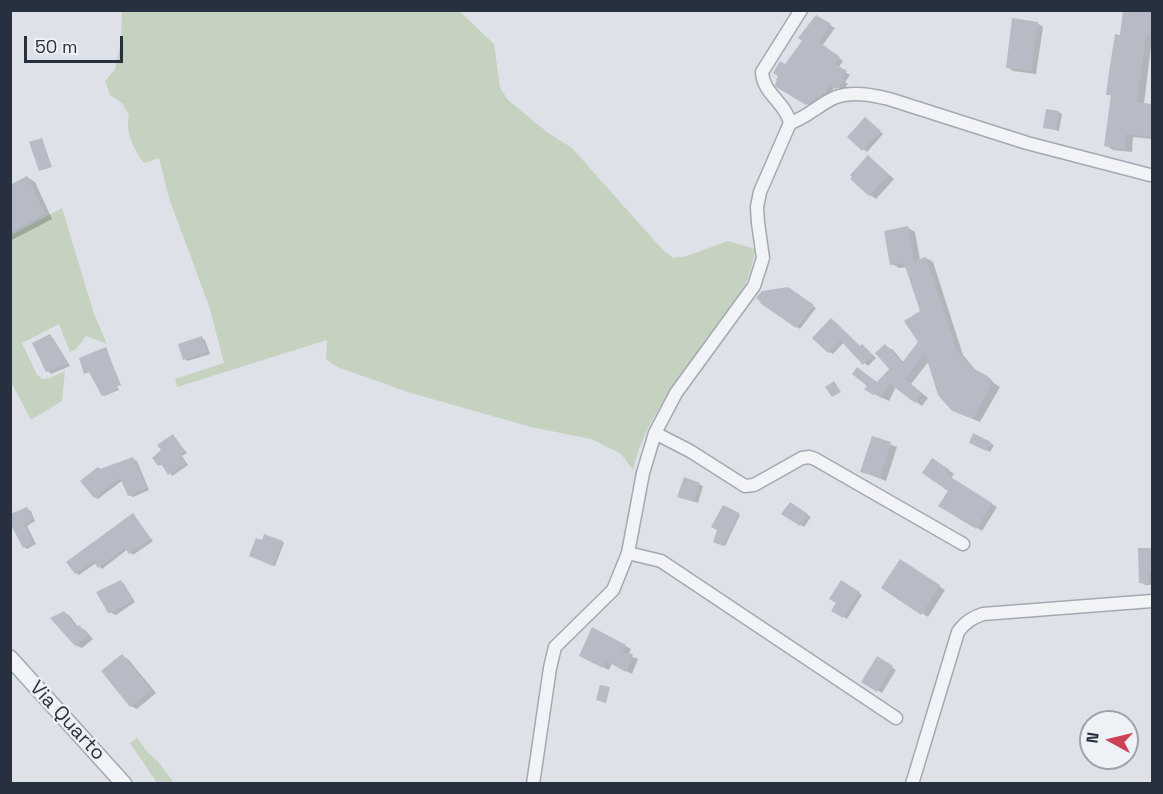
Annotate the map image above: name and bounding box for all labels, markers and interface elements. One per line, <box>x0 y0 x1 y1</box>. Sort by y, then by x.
scale bar <box>27 24 126 62</box>
text: 50 m <box>35 35 77 58</box>
street label: Via Quarto <box>24 676 110 766</box>
north arrow <box>1079 710 1139 770</box>
text: N <box>1082 731 1104 744</box>

